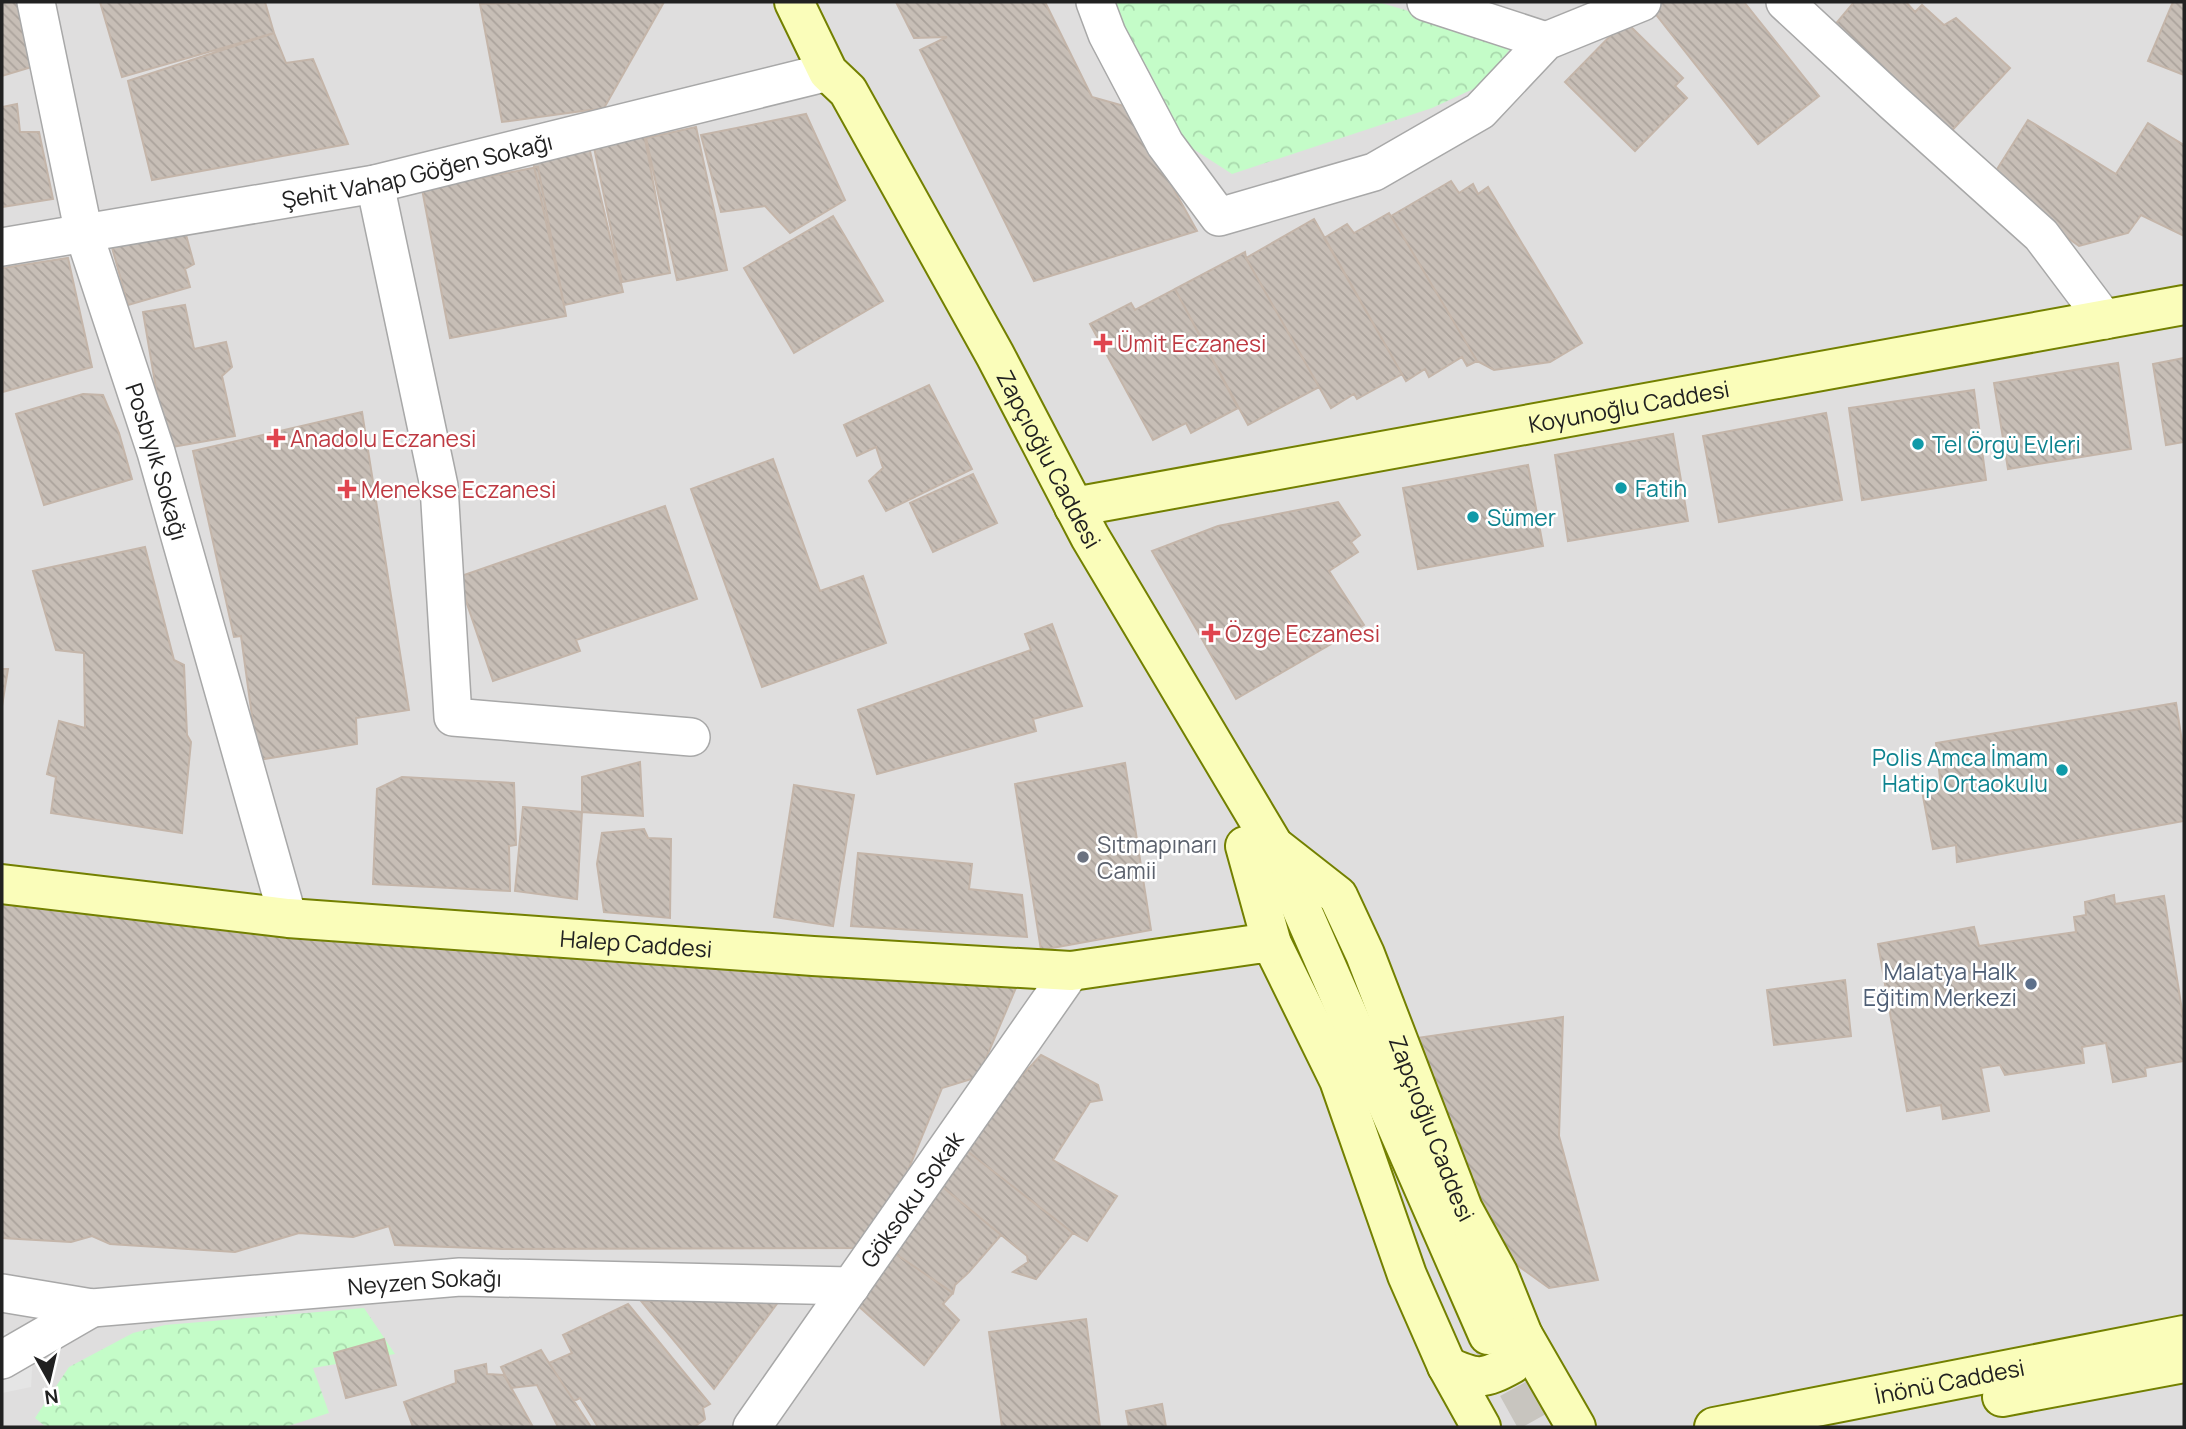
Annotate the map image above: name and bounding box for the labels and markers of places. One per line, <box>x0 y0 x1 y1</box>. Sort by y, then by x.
place label: Ümit Eczanesi <box>1117 327 1266 359</box>
marker: Ümit Eczanesi <box>1095 335 1111 351</box>
place label: Anadolu Eczanesi <box>290 422 476 454</box>
place label: Tel Örgü Evleri <box>1932 428 2081 460</box>
marker: Anadolu Eczanesi <box>268 430 284 446</box>
marker: Tel Örgü Evleri <box>1910 436 1926 452</box>
place label: Fatih <box>1635 472 1687 504</box>
place label: Menekse Eczanesi <box>361 473 556 505</box>
marker: Fatih <box>1613 480 1629 496</box>
marker: Menekse Eczanesi <box>339 481 355 497</box>
place label: Sümer <box>1487 501 1556 533</box>
marker: Sümer <box>1465 509 1481 525</box>
place label: Özge Eczanesi <box>1225 617 1380 649</box>
marker: Özge Eczanesi <box>1203 625 1219 641</box>
place label: Polis Amca İmam Hatip Ortaokulu <box>1872 741 2048 799</box>
marker: Polis Amca İmam Hatip Ortaokulu <box>2054 762 2070 778</box>
place label: Sıtmapınarı Camii <box>1097 828 1217 886</box>
marker: Sıtmapınarı Camii <box>1075 849 1091 865</box>
place label: Malatya Halk Eğitim Merkezi <box>1863 955 2018 1013</box>
marker: Malatya Halk Eğitim Merkezi <box>2023 976 2039 992</box>

